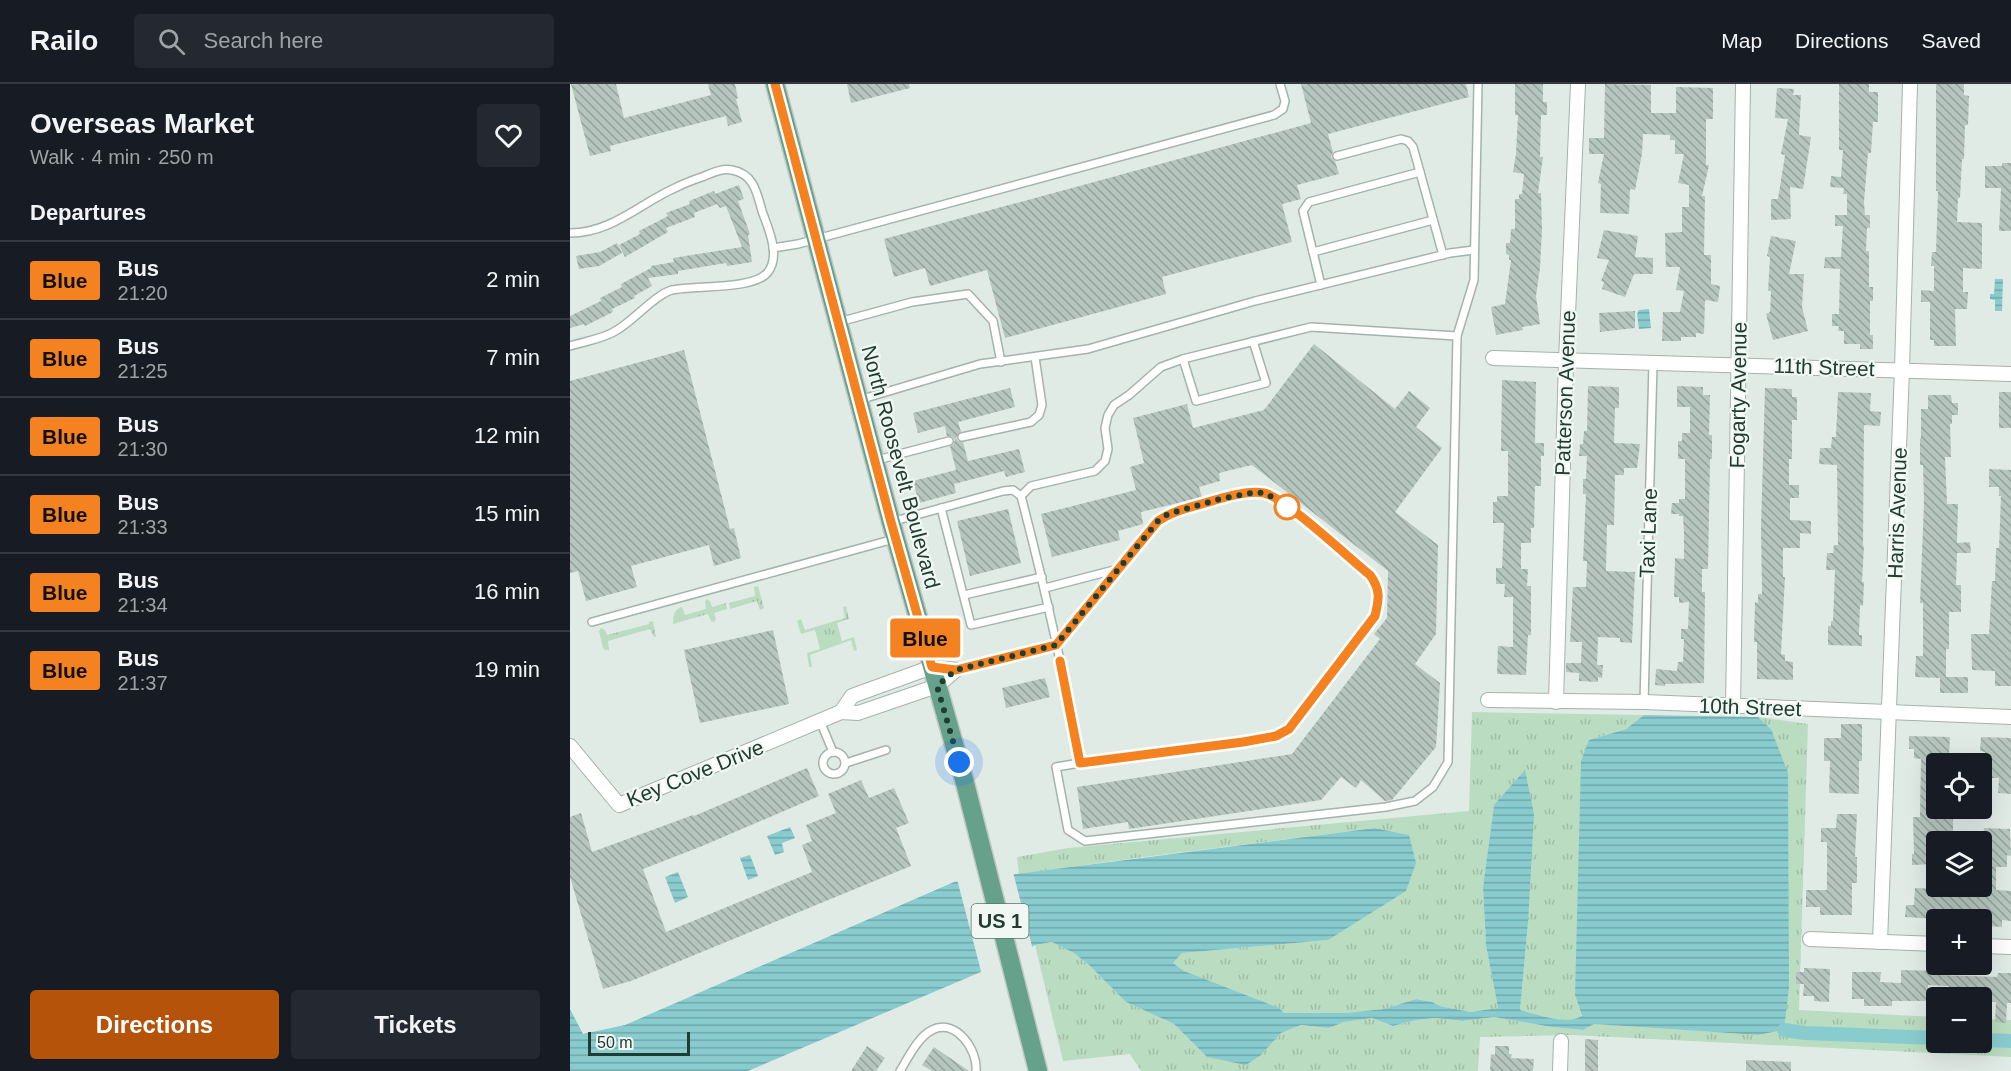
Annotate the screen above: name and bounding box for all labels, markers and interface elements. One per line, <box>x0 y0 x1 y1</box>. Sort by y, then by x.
search box <box>134 14 554 68</box>
text: Railo <box>30 25 98 56</box>
icon: search <box>155 25 188 58</box>
text: Search here <box>203 28 323 53</box>
text: Map <box>1721 29 1762 52</box>
text: Directions <box>1795 29 1888 52</box>
text: Saved <box>1921 29 1981 52</box>
button: heart <box>477 104 540 167</box>
text: Overseas Market <box>30 108 254 139</box>
text: Walk · 4 min · 250 m <box>30 146 214 168</box>
text: Departures <box>30 200 146 225</box>
text: Bus <box>118 256 159 281</box>
text: 2 min <box>486 267 540 292</box>
text: Blue <box>42 269 88 292</box>
text: 21:20 <box>118 282 168 304</box>
street label: Patterson Avenue <box>1551 310 1579 476</box>
street label: Fogarty Avenue <box>1725 321 1751 469</box>
text: Bus <box>118 334 159 359</box>
street label: North Roosevelt Boulevard <box>857 343 945 591</box>
text: 7 min <box>486 345 540 370</box>
text: Blue <box>42 347 88 370</box>
street label: 11th Street <box>1773 354 1875 380</box>
text: 21:25 <box>118 360 168 382</box>
text: Bus <box>118 412 159 437</box>
text: 12 min <box>474 423 540 448</box>
text: Blue <box>42 425 88 448</box>
text: 21:30 <box>118 438 168 460</box>
street label: Harris Avenue <box>1883 447 1911 579</box>
street label: Taxi Lane <box>1635 488 1661 578</box>
text: Bus <box>118 490 159 515</box>
unlabelled marker <box>1274 494 1300 520</box>
text: 15 min <box>474 501 540 526</box>
text: Blue <box>42 503 88 526</box>
text: 21:33 <box>118 516 168 538</box>
text: Bus <box>118 568 159 593</box>
text: 16 min <box>474 579 540 604</box>
text: Blue <box>42 581 88 604</box>
text: 21:34 <box>118 594 168 616</box>
line badge: Blue <box>883 618 967 658</box>
text: Blue <box>902 627 948 650</box>
text: Bus <box>118 646 159 671</box>
text: 19 min <box>474 657 540 682</box>
text: Blue <box>42 659 88 682</box>
text: 21:37 <box>118 672 168 694</box>
street label: 10th Street <box>1698 694 1802 720</box>
street label: Key Cove Drive <box>623 735 767 811</box>
your location <box>944 747 974 777</box>
map controls <box>1926 753 1992 1053</box>
button: locate <box>1926 753 1992 819</box>
button: layers <box>1926 831 1992 897</box>
road number: US 1 <box>972 904 1028 938</box>
button: + <box>1926 909 1992 975</box>
button: − <box>1926 987 1992 1053</box>
button: Directions <box>30 990 279 1059</box>
button: Tickets <box>291 990 540 1059</box>
scale bar <box>588 1029 690 1056</box>
text: 50 m <box>597 1034 633 1051</box>

